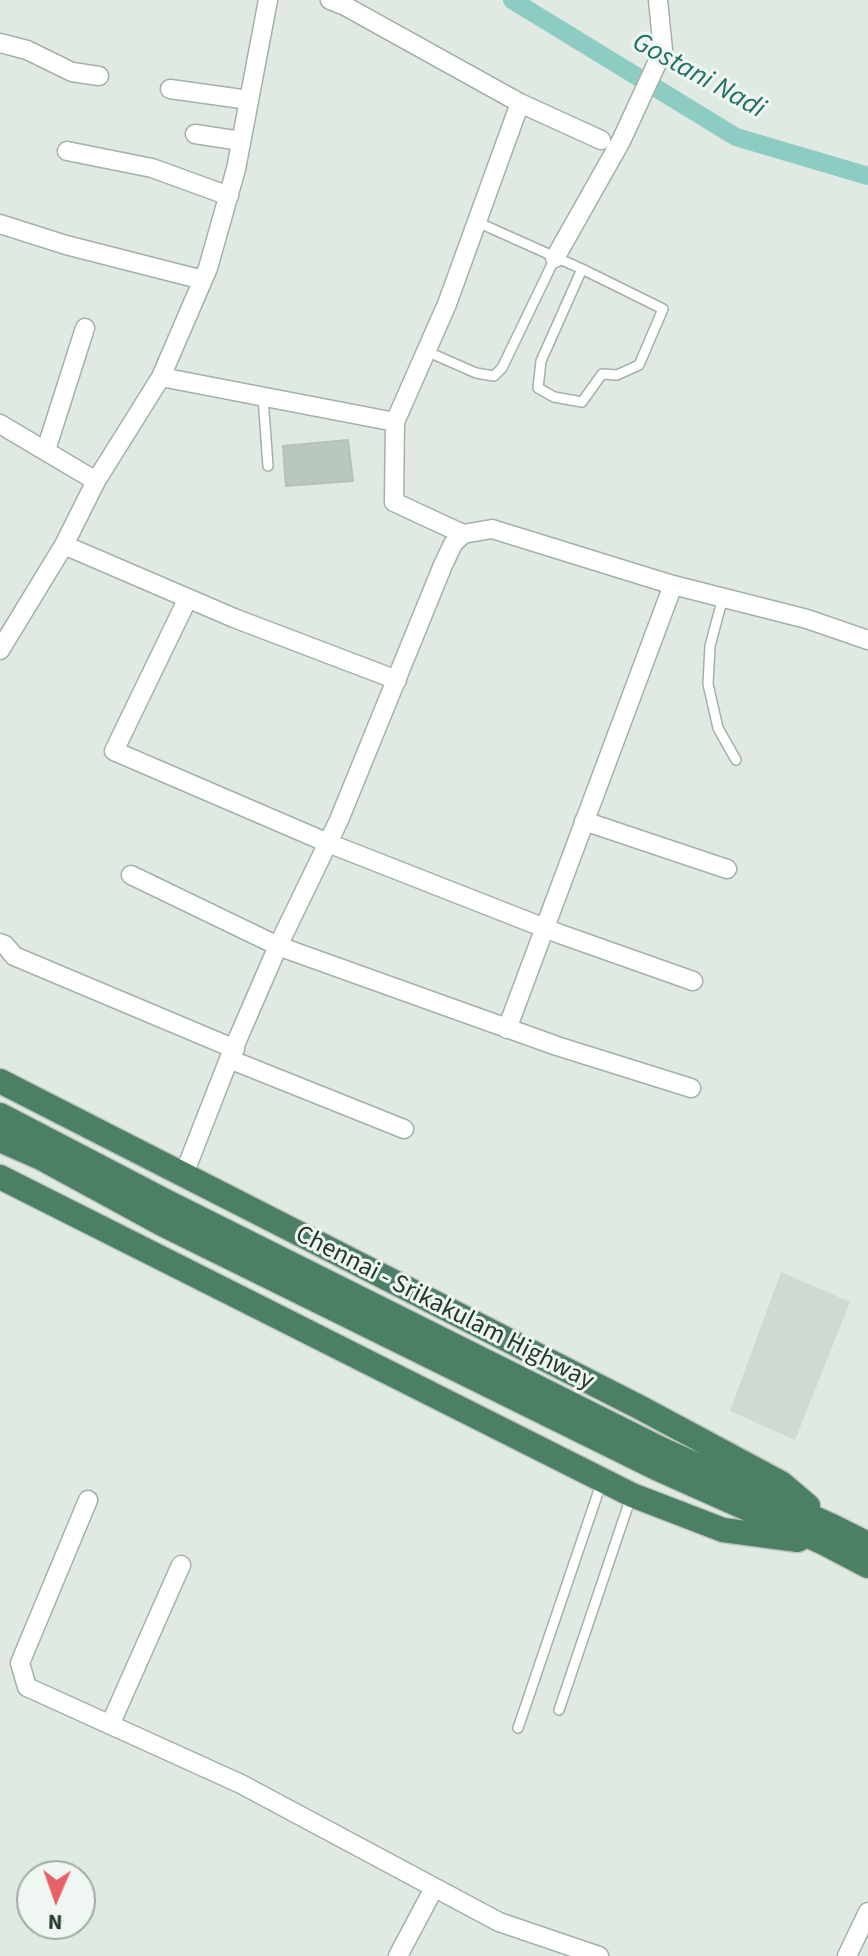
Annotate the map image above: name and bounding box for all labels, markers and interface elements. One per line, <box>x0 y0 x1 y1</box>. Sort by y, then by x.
water label: Gostani Nadi <box>626 27 770 127</box>
street label: Chennai - Srikakulam Highway <box>290 1220 598 1398</box>
north arrow <box>16 1860 96 1940</box>
text: N <box>47 1906 63 1938</box>

